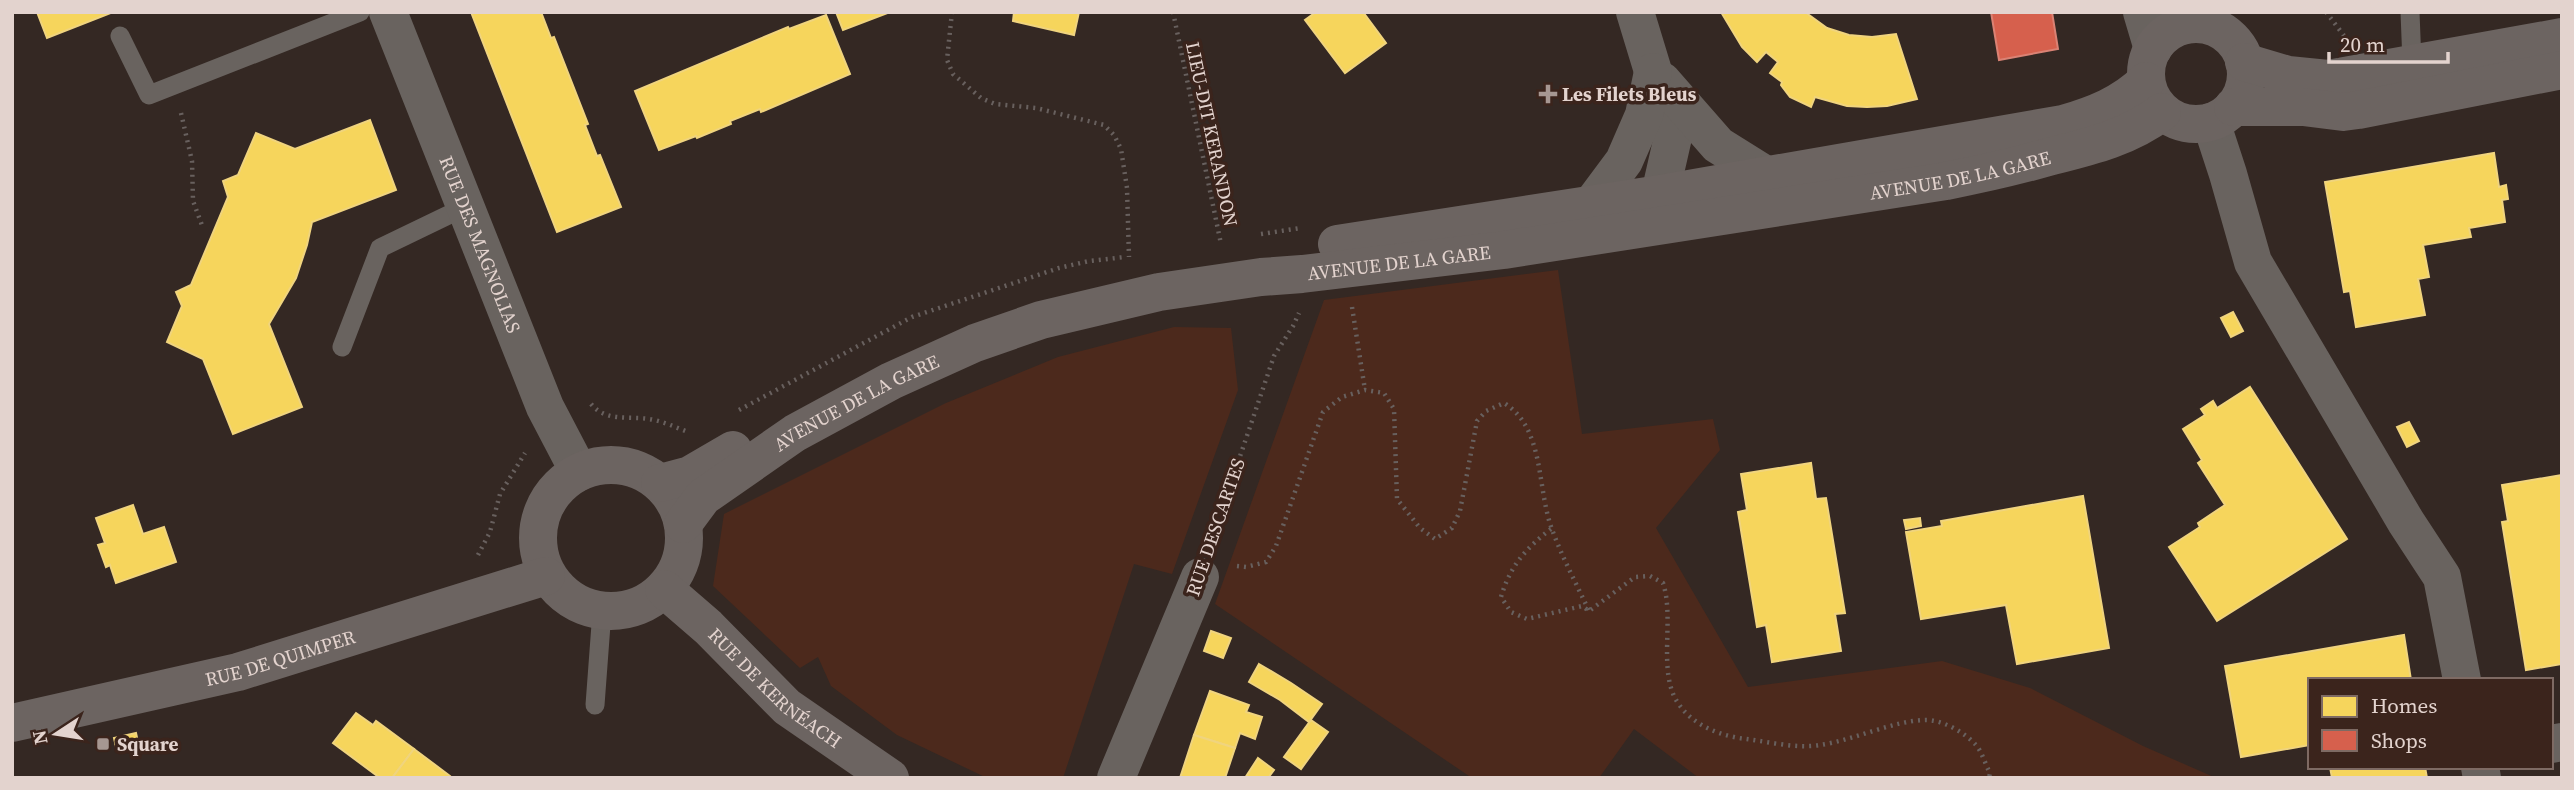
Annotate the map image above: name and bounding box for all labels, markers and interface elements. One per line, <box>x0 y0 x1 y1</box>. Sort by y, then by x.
scale bar <box>2329 21 2448 65</box>
text: 20 m <box>2340 30 2385 59</box>
street label: LIEU-DIT KERANDON <box>1180 39 1244 229</box>
place label: Les Filets Bleus <box>1562 81 1697 107</box>
marker: Les Filets Bleus <box>1540 86 1556 102</box>
street label: AVENUE DE LA GARE <box>1868 144 2053 206</box>
street label: RUE DES MAGNOLIAS <box>433 152 527 337</box>
street label: AVENUE DE LA GARE <box>1306 239 1492 286</box>
street label: AVENUE DE LA GARE <box>768 348 943 457</box>
street label: RUE DESCARTES <box>1179 455 1251 599</box>
street label: RUE DE KERNÉACH <box>703 622 847 754</box>
street label: RUE DE QUIMPER <box>203 623 359 692</box>
legend <box>2308 678 2553 769</box>
text: Homes <box>2371 691 2437 720</box>
north arrow <box>21 699 91 769</box>
text: Shops <box>2371 726 2427 755</box>
text: N <box>25 728 54 747</box>
place label: Square <box>117 731 178 757</box>
marker: Square <box>95 736 111 752</box>

